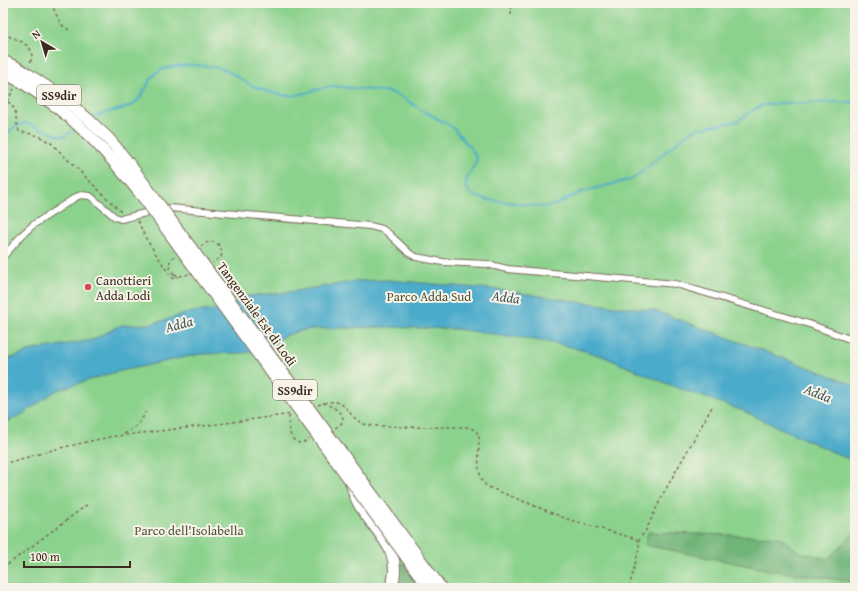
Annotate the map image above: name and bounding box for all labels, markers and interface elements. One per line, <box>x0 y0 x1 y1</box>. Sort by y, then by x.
north arrow <box>22 22 62 62</box>
text: N <box>28 25 44 43</box>
road number: SS9dir <box>37 85 81 105</box>
street label: Tangenziale Est di Lodi <box>213 258 301 370</box>
place label: Canottieri Adda Lodi <box>96 271 151 305</box>
marker: Canottieri Adda Lodi <box>83 282 93 292</box>
water label: Adda <box>490 285 522 309</box>
park label: Parco Adda Sud <box>387 287 471 306</box>
water label: Adda <box>162 311 196 338</box>
water label: Adda <box>800 378 835 408</box>
road number: SS9dir <box>273 380 317 400</box>
park label: Parco dell'Isolabella <box>134 521 244 540</box>
scale bar <box>24 543 130 569</box>
text: 100 m <box>30 548 60 565</box>

